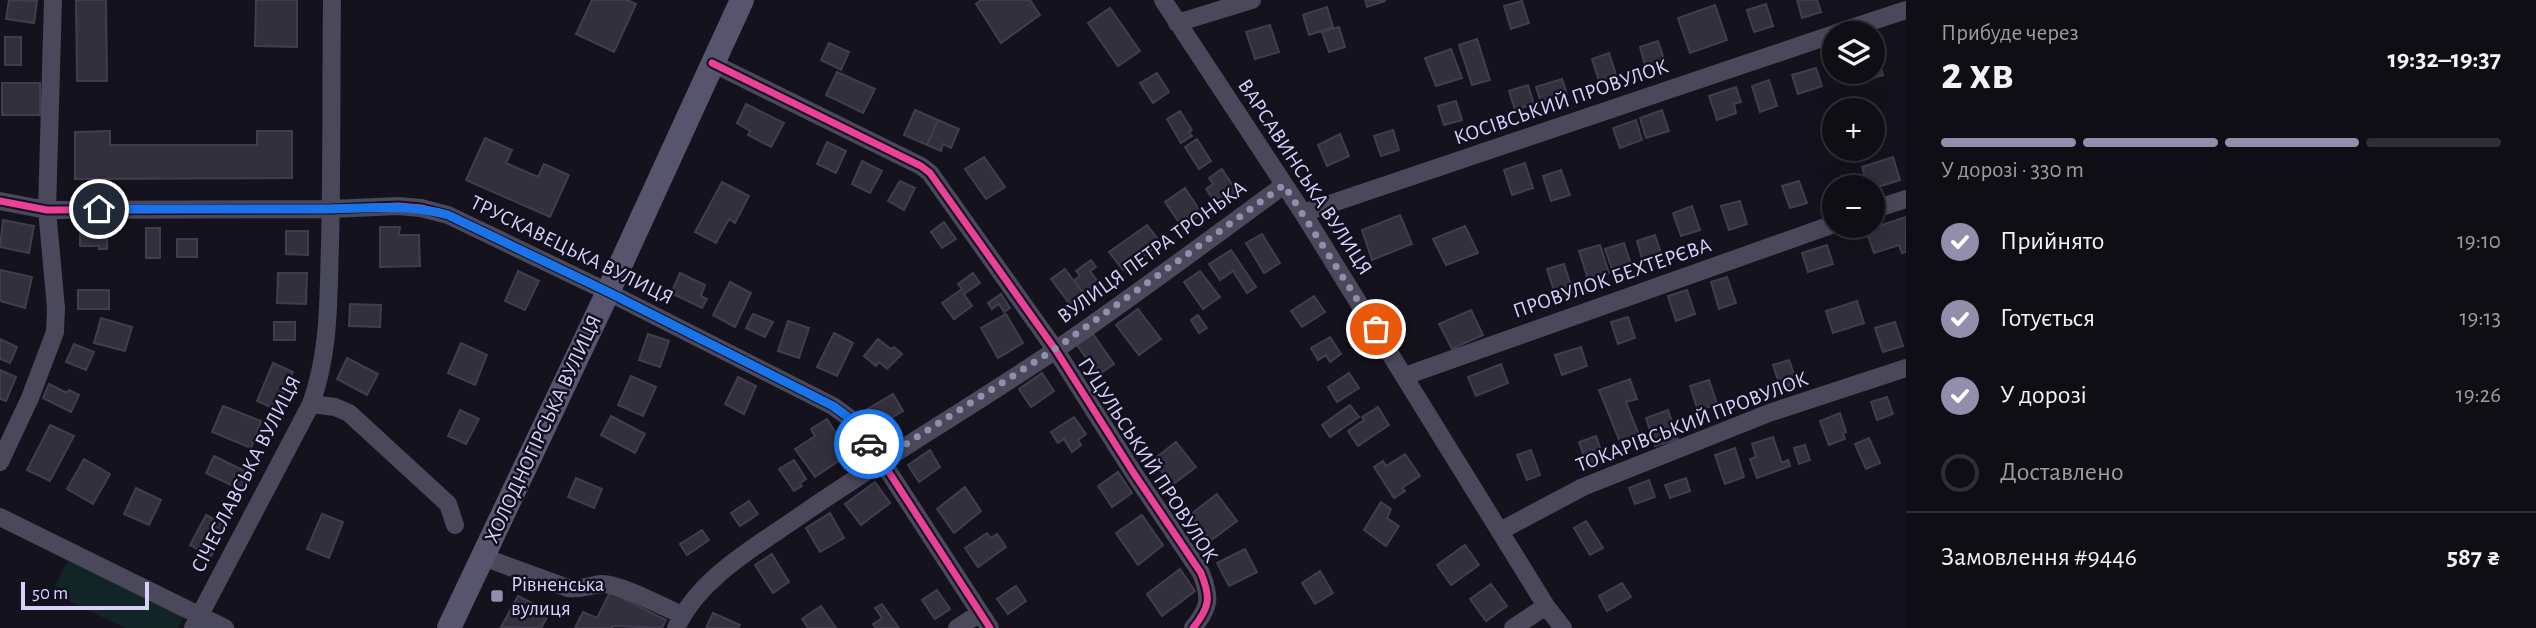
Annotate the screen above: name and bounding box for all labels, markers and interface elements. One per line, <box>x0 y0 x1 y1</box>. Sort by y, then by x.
map controls <box>1822 21 1885 238</box>
button: layers <box>1822 21 1885 84</box>
text: Прибуде через <box>1941 22 2079 45</box>
text: 19:32–19:37 <box>2387 46 2501 72</box>
text: 2 хв <box>1941 51 2014 97</box>
street label: КОСІВСЬКИЙ ПРОВУЛОК <box>1451 54 1671 149</box>
street label: ВАРСАВИНСЬКА ВУЛИЦЯ <box>1234 75 1376 279</box>
button: + <box>1822 98 1885 161</box>
text: У дорозі · 330 m <box>1941 159 2084 182</box>
button: − <box>1822 175 1885 238</box>
street label: ВУЛИЦЯ ПЕТРА ТРОНЬКА <box>1054 177 1250 327</box>
pin <box>69 179 129 239</box>
icon: home <box>80 190 118 228</box>
street label: ТРУСКАВЕЦЬКА ВУЛИЦЯ <box>467 192 677 308</box>
icon: check <box>1941 223 1979 261</box>
text: Прийнято <box>2000 228 2104 254</box>
text: 19:10 <box>2457 230 2501 253</box>
street label: ПРОВУЛОК БЕХТЕРЄВА <box>1510 234 1714 322</box>
pin <box>1346 299 1406 359</box>
icon: check <box>1941 300 1979 338</box>
text: Готується <box>2000 305 2095 331</box>
text: 19:13 <box>2460 307 2501 330</box>
icon: bag <box>1357 310 1395 348</box>
street label: ХОЛОДНОГІРСЬКА ВУЛИЦЯ <box>481 312 605 546</box>
street label: ГУЦУЛЬСЬКИЙ ПРОВУЛОК <box>1074 353 1223 566</box>
street label: ТОКАРІВСЬКИЙ ПРОВУЛОК <box>1573 367 1811 476</box>
street label: СІЧЕСЛАВСЬКА ВУЛИЦЯ <box>187 372 305 576</box>
icon: check <box>1941 377 1979 415</box>
text: У дорозі <box>2000 382 2087 408</box>
text: 19:26 <box>2456 384 2501 407</box>
courier <box>834 409 904 479</box>
icon: car <box>850 425 888 463</box>
text: Доставлено <box>2000 459 2124 485</box>
text: Замовлення #9446 <box>1941 544 2137 570</box>
text: 587 ₴ <box>2447 544 2501 570</box>
place label: Рівненська вулиця <box>511 574 605 619</box>
scale bar <box>21 579 149 611</box>
text: 50 m <box>32 584 68 603</box>
marker: Рівненська вулиця <box>489 588 505 604</box>

